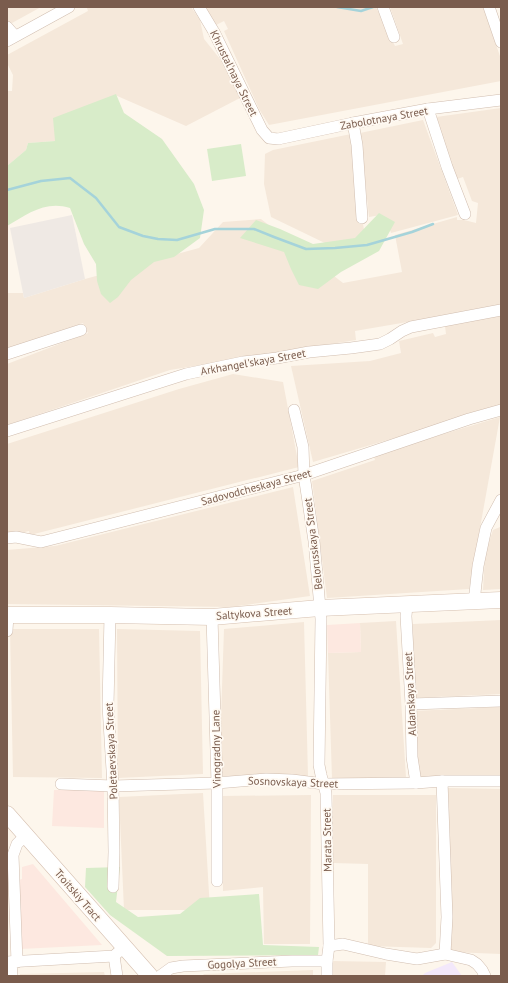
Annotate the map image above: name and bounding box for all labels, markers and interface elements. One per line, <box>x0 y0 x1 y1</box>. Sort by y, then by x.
street label: Khrustal'naya Street <box>207 28 261 119</box>
street label: Zabolotnaya Street <box>339 103 429 133</box>
street label: Arkhangel'skaya Street <box>199 346 307 378</box>
street label: Sadovodcheskaya Street <box>199 465 313 508</box>
street label: Belorusskaya Street <box>300 497 326 591</box>
street label: Saltykova Street <box>216 603 293 623</box>
street label: Aldanskaya Street <box>401 651 419 736</box>
street label: Poletaevskaya Street <box>101 702 121 800</box>
street label: Vinogradny Lane <box>208 709 224 789</box>
street label: Sosnovskaya Street <box>248 773 339 791</box>
street label: Marata Street <box>319 808 335 872</box>
street label: Troitskiy Tract <box>52 866 105 924</box>
street label: Gogolya Street <box>207 954 277 972</box>

